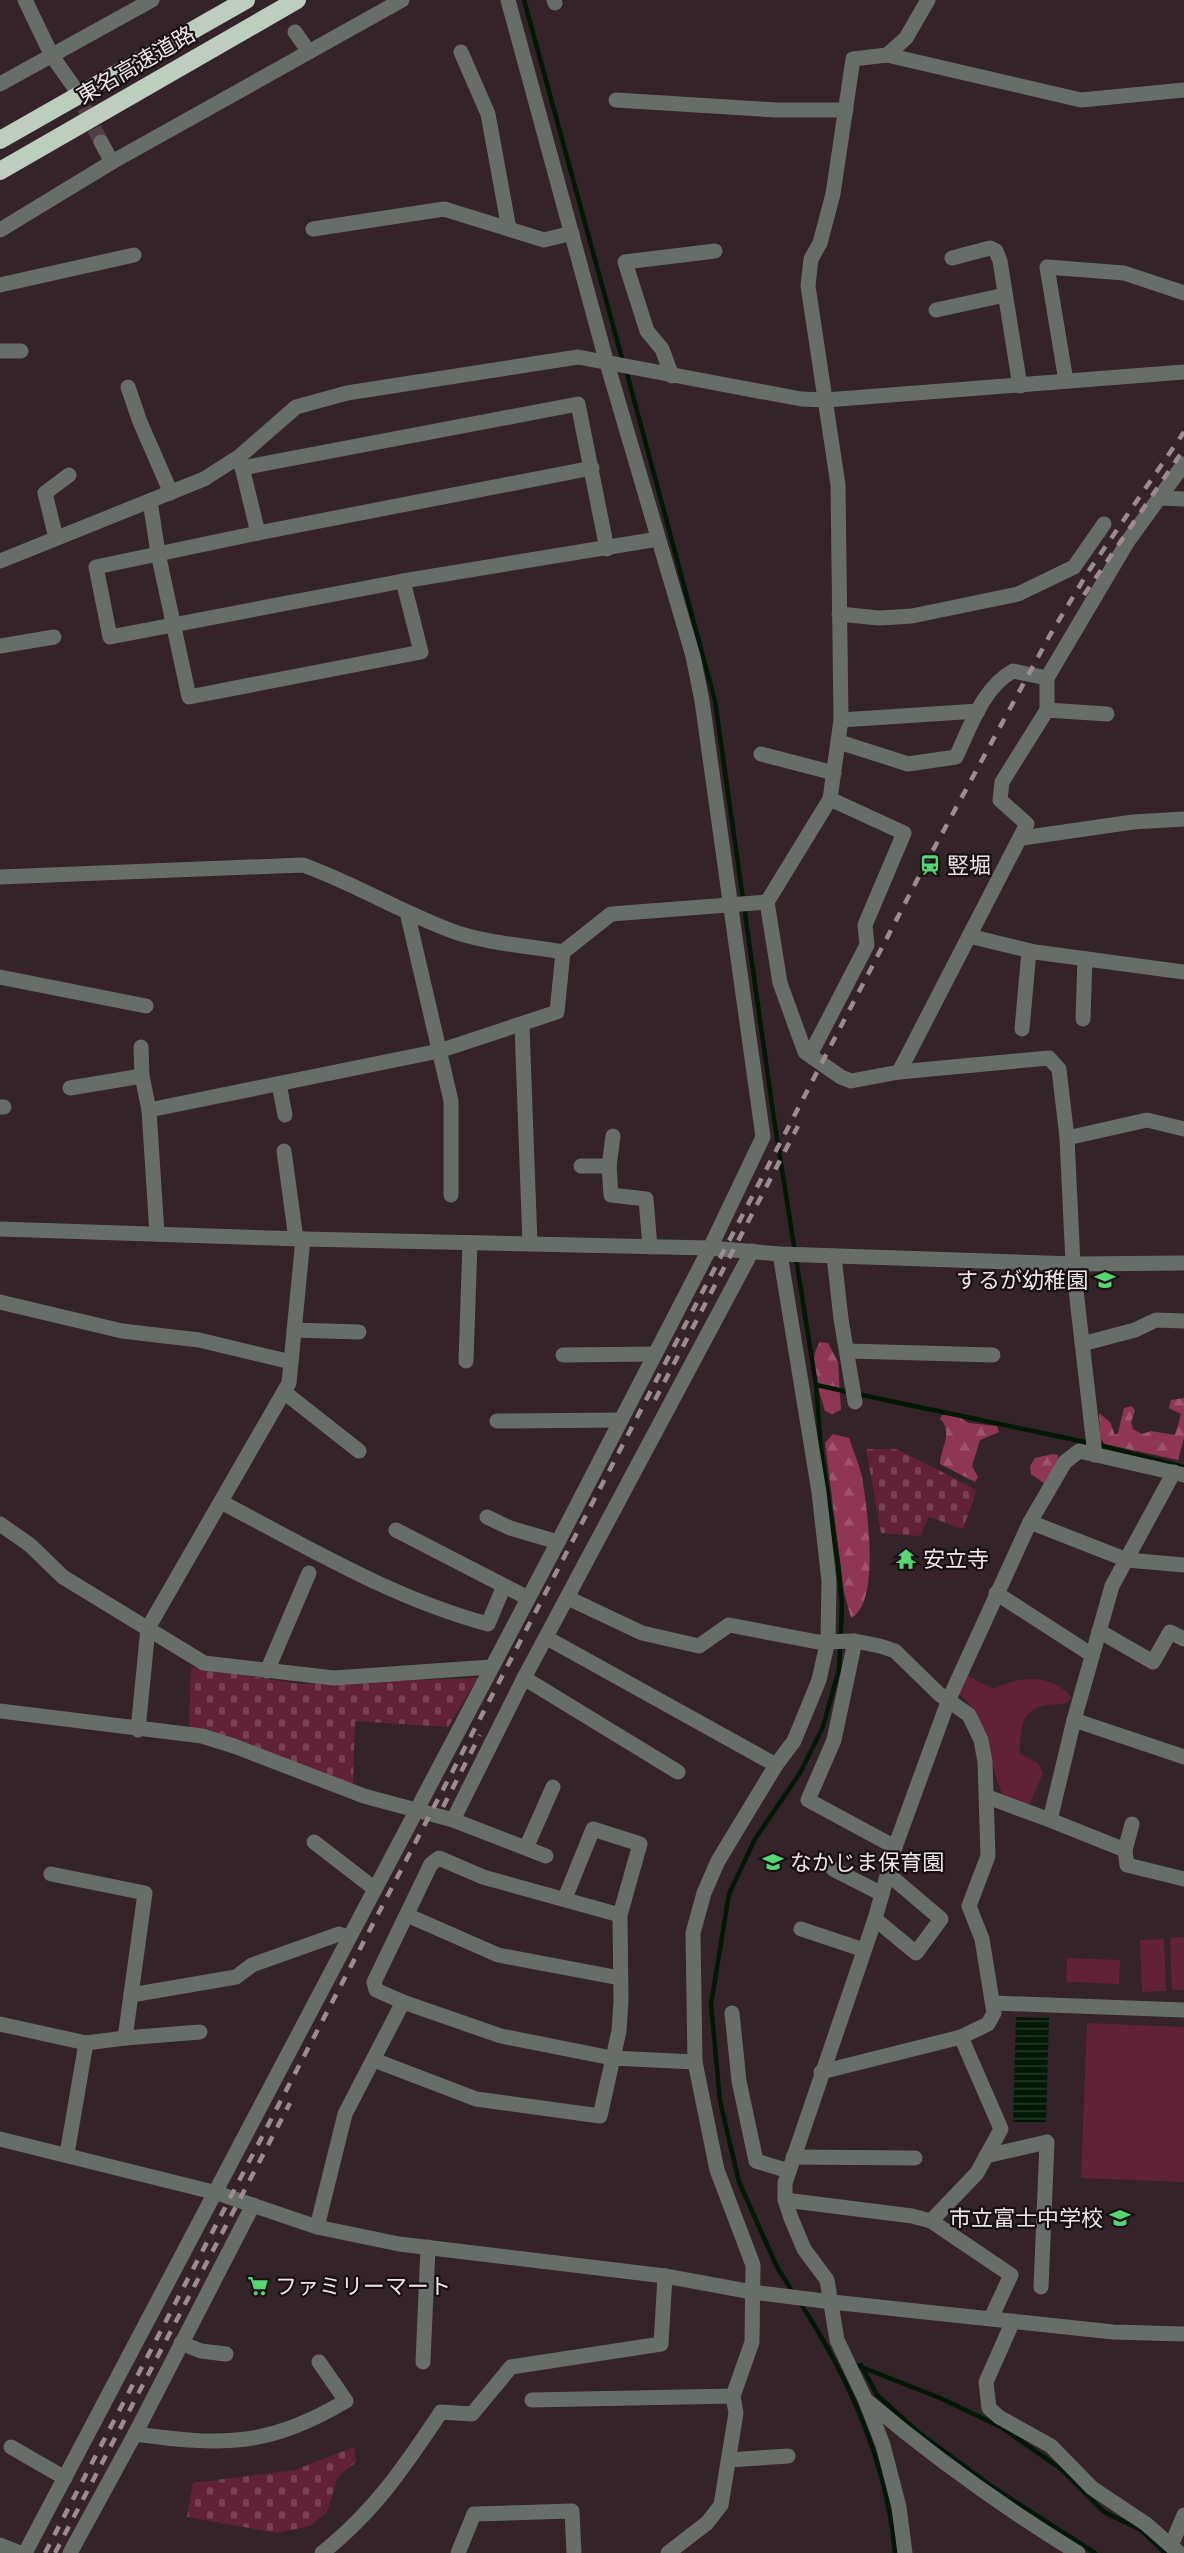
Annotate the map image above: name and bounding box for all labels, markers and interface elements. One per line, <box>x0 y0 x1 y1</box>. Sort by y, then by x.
street label: 東名高速道路 <box>72 20 200 110</box>
place label: 竪堀 <box>947 852 991 879</box>
station icon: 竪堀 <box>918 853 942 877</box>
place label: するが幼稚園 <box>956 1267 1088 1294</box>
school or university icon: するが幼稚園 <box>1093 1268 1117 1292</box>
place label: 安立寺 <box>923 1546 989 1573</box>
temple icon: 安立寺 <box>894 1547 918 1571</box>
place label: なかじま保育園 <box>790 1849 944 1876</box>
school or university icon: なかじま保育園 <box>761 1850 785 1874</box>
place label: 市立富士中学校 <box>949 2205 1103 2232</box>
school or university icon: 市立富士中学校 <box>1108 2206 1132 2230</box>
place label: ファミリーマート <box>275 2273 451 2300</box>
supermarket icon: ファミリーマート <box>246 2274 270 2298</box>

